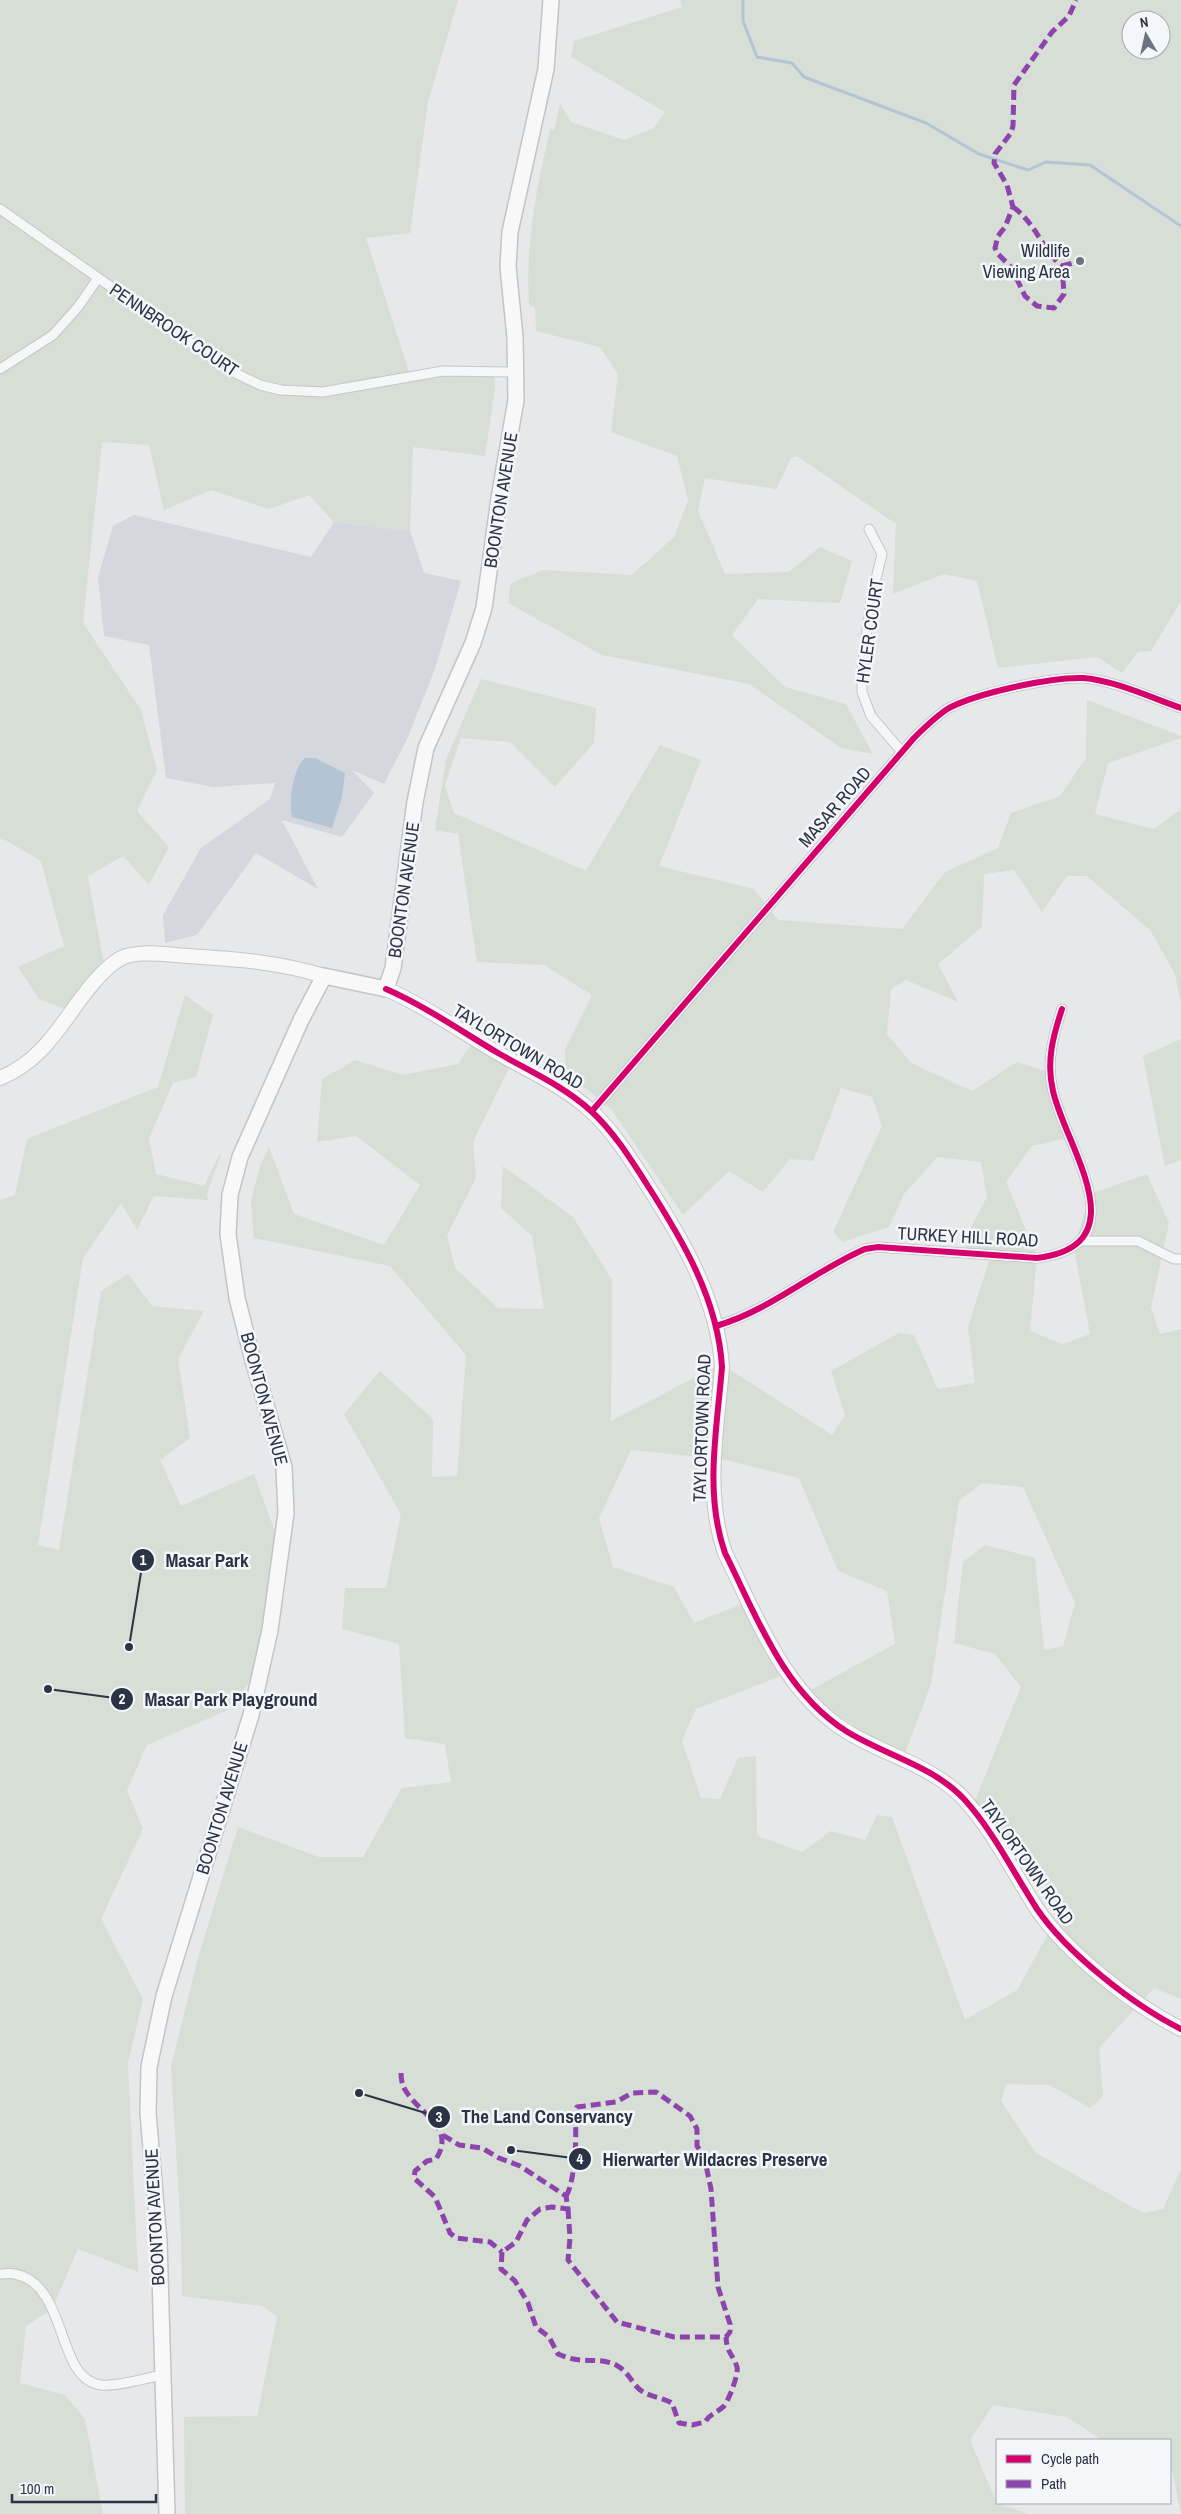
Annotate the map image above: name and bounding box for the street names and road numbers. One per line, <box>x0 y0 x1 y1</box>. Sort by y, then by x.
street label: PENNBROOK COURT <box>105 277 244 382</box>
street label: BOONTON AVENUE <box>477 430 524 570</box>
street label: HYLER COURT <box>850 577 889 685</box>
street label: MASAR ROAD <box>793 761 877 852</box>
street label: BOONTON AVENUE <box>382 820 425 960</box>
street label: TAYLORTOWN ROAD <box>448 998 588 1095</box>
street label: TURKEY HILL ROAD <box>897 1220 1039 1253</box>
street label: BOONTON AVENUE <box>235 1329 294 1468</box>
street label: TAYLORTOWN ROAD <box>686 1353 717 1502</box>
street label: BOONTON AVENUE <box>189 1739 254 1877</box>
street label: TAYLORTOWN ROAD <box>975 1794 1080 1930</box>
street label: BOONTON AVENUE <box>138 2148 171 2286</box>

